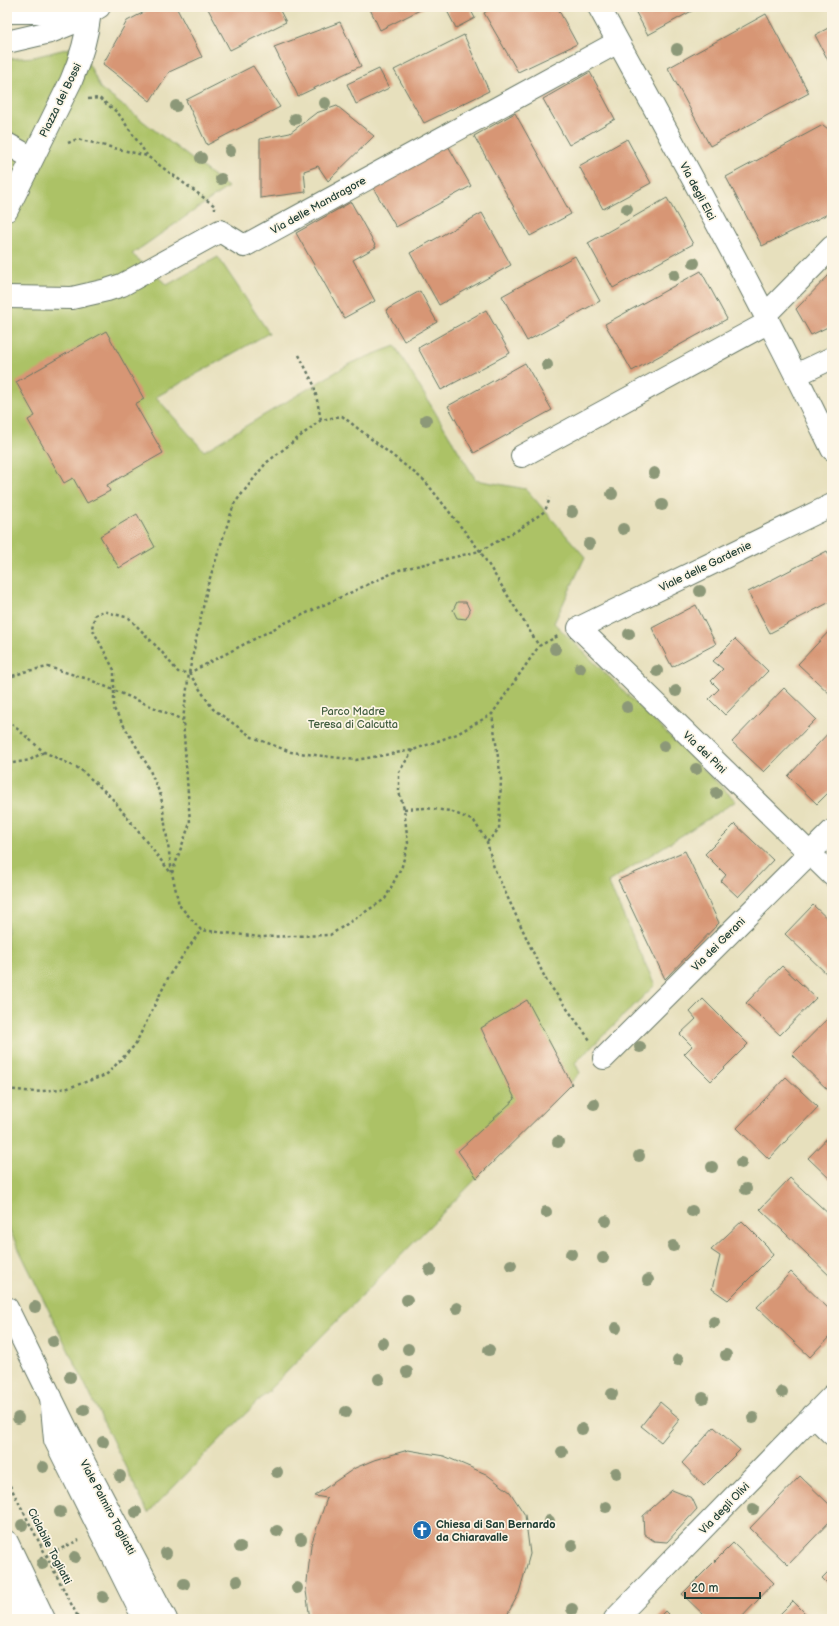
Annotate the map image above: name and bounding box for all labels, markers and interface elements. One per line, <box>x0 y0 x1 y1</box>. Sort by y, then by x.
street label: Piazza dei Bossi <box>37 61 84 139</box>
street label: Via degli Elci <box>677 160 718 222</box>
street label: Via delle Mandragore <box>268 174 369 237</box>
street label: Viale delle Gardenie <box>657 538 754 594</box>
park label: Parco Madre Teresa di Calcutta <box>308 705 398 731</box>
street label: Via dei Pini <box>680 729 729 776</box>
street label: Via dei Gerani <box>689 915 748 974</box>
street label: Viale Palmiro Togliatti <box>77 1458 138 1557</box>
street label: Via degli Olivi <box>697 1480 752 1537</box>
street label: Ciclabile Togliatti <box>25 1506 74 1587</box>
place label: Chiesa di San Bernardo da Chiaravalle <box>436 1518 555 1544</box>
church icon: Chiesa di San Bernardo da Chiaravalle <box>411 1519 433 1541</box>
scale bar <box>685 1574 760 1600</box>
text: 20 m <box>691 1581 718 1596</box>

